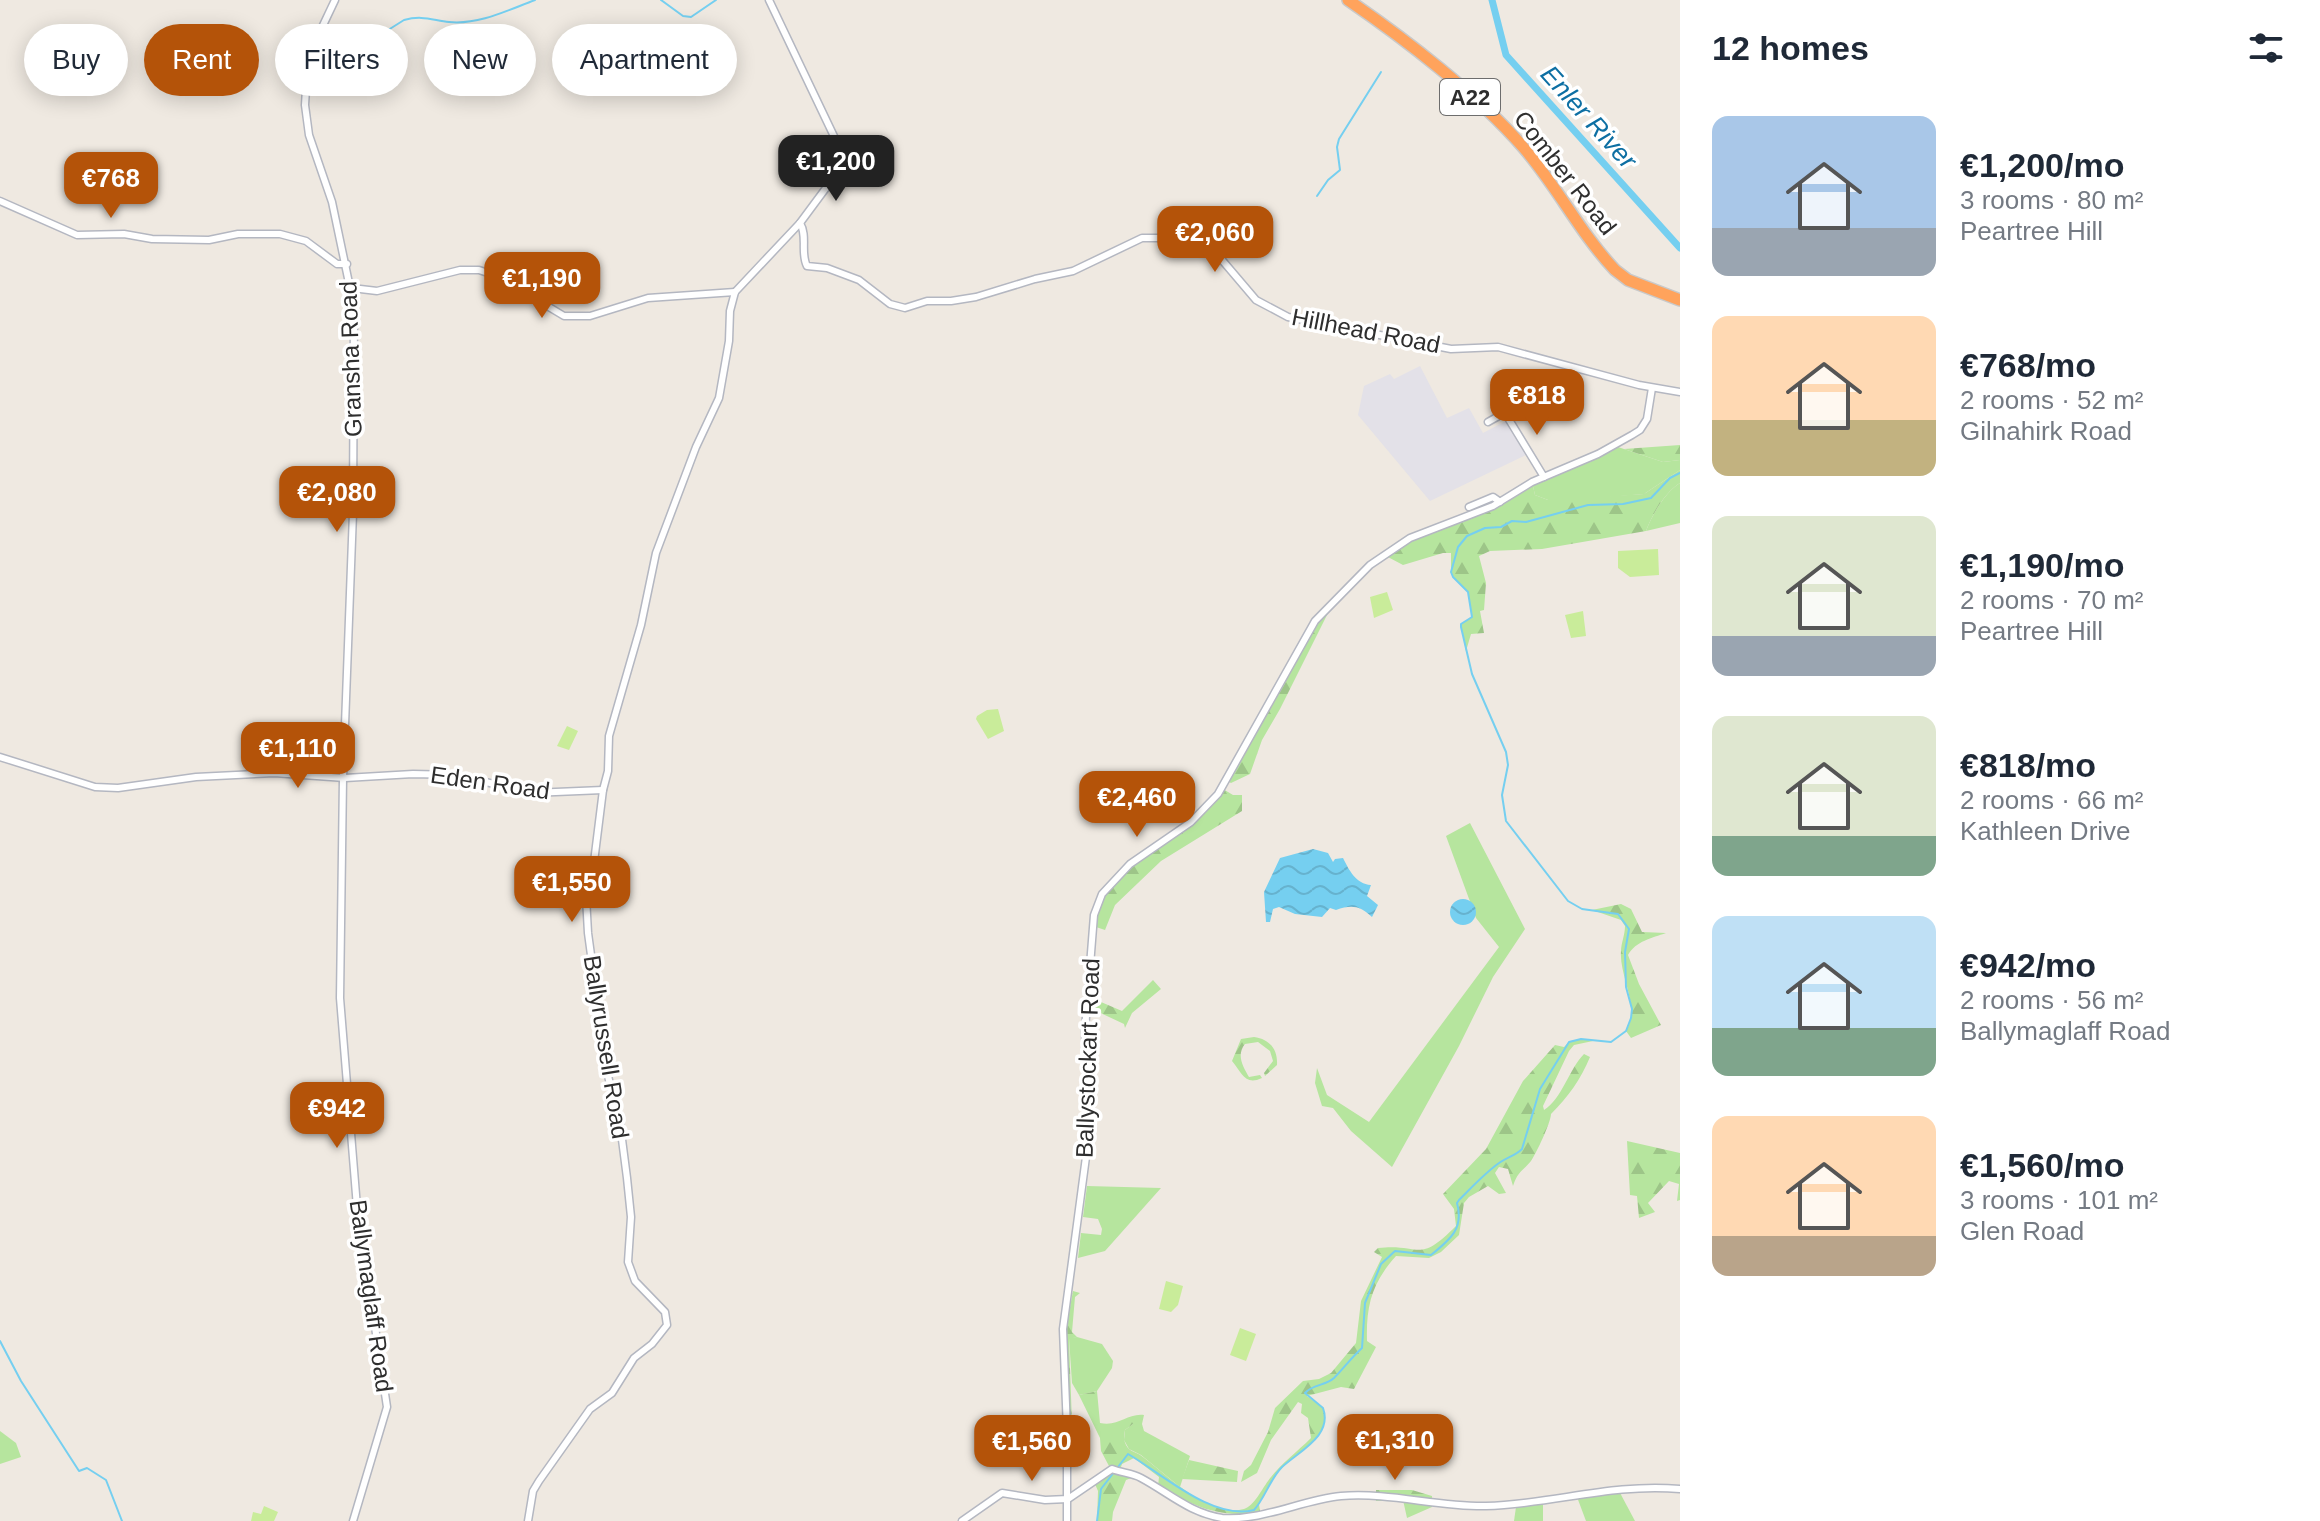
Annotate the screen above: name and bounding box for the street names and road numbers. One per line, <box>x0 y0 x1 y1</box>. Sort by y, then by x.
road number: A22 <box>1440 79 1500 115</box>
street label: Comber Road <box>1509 106 1622 240</box>
street label: Gransha Road <box>334 281 367 437</box>
street label: Hillhead Road <box>1290 303 1443 358</box>
street label: Eden Road <box>429 761 551 804</box>
street label: Ballyrussell Road <box>579 953 634 1141</box>
street label: Ballystockart Road <box>1071 958 1104 1158</box>
street label: Ballymaglaff Road <box>345 1198 398 1394</box>

